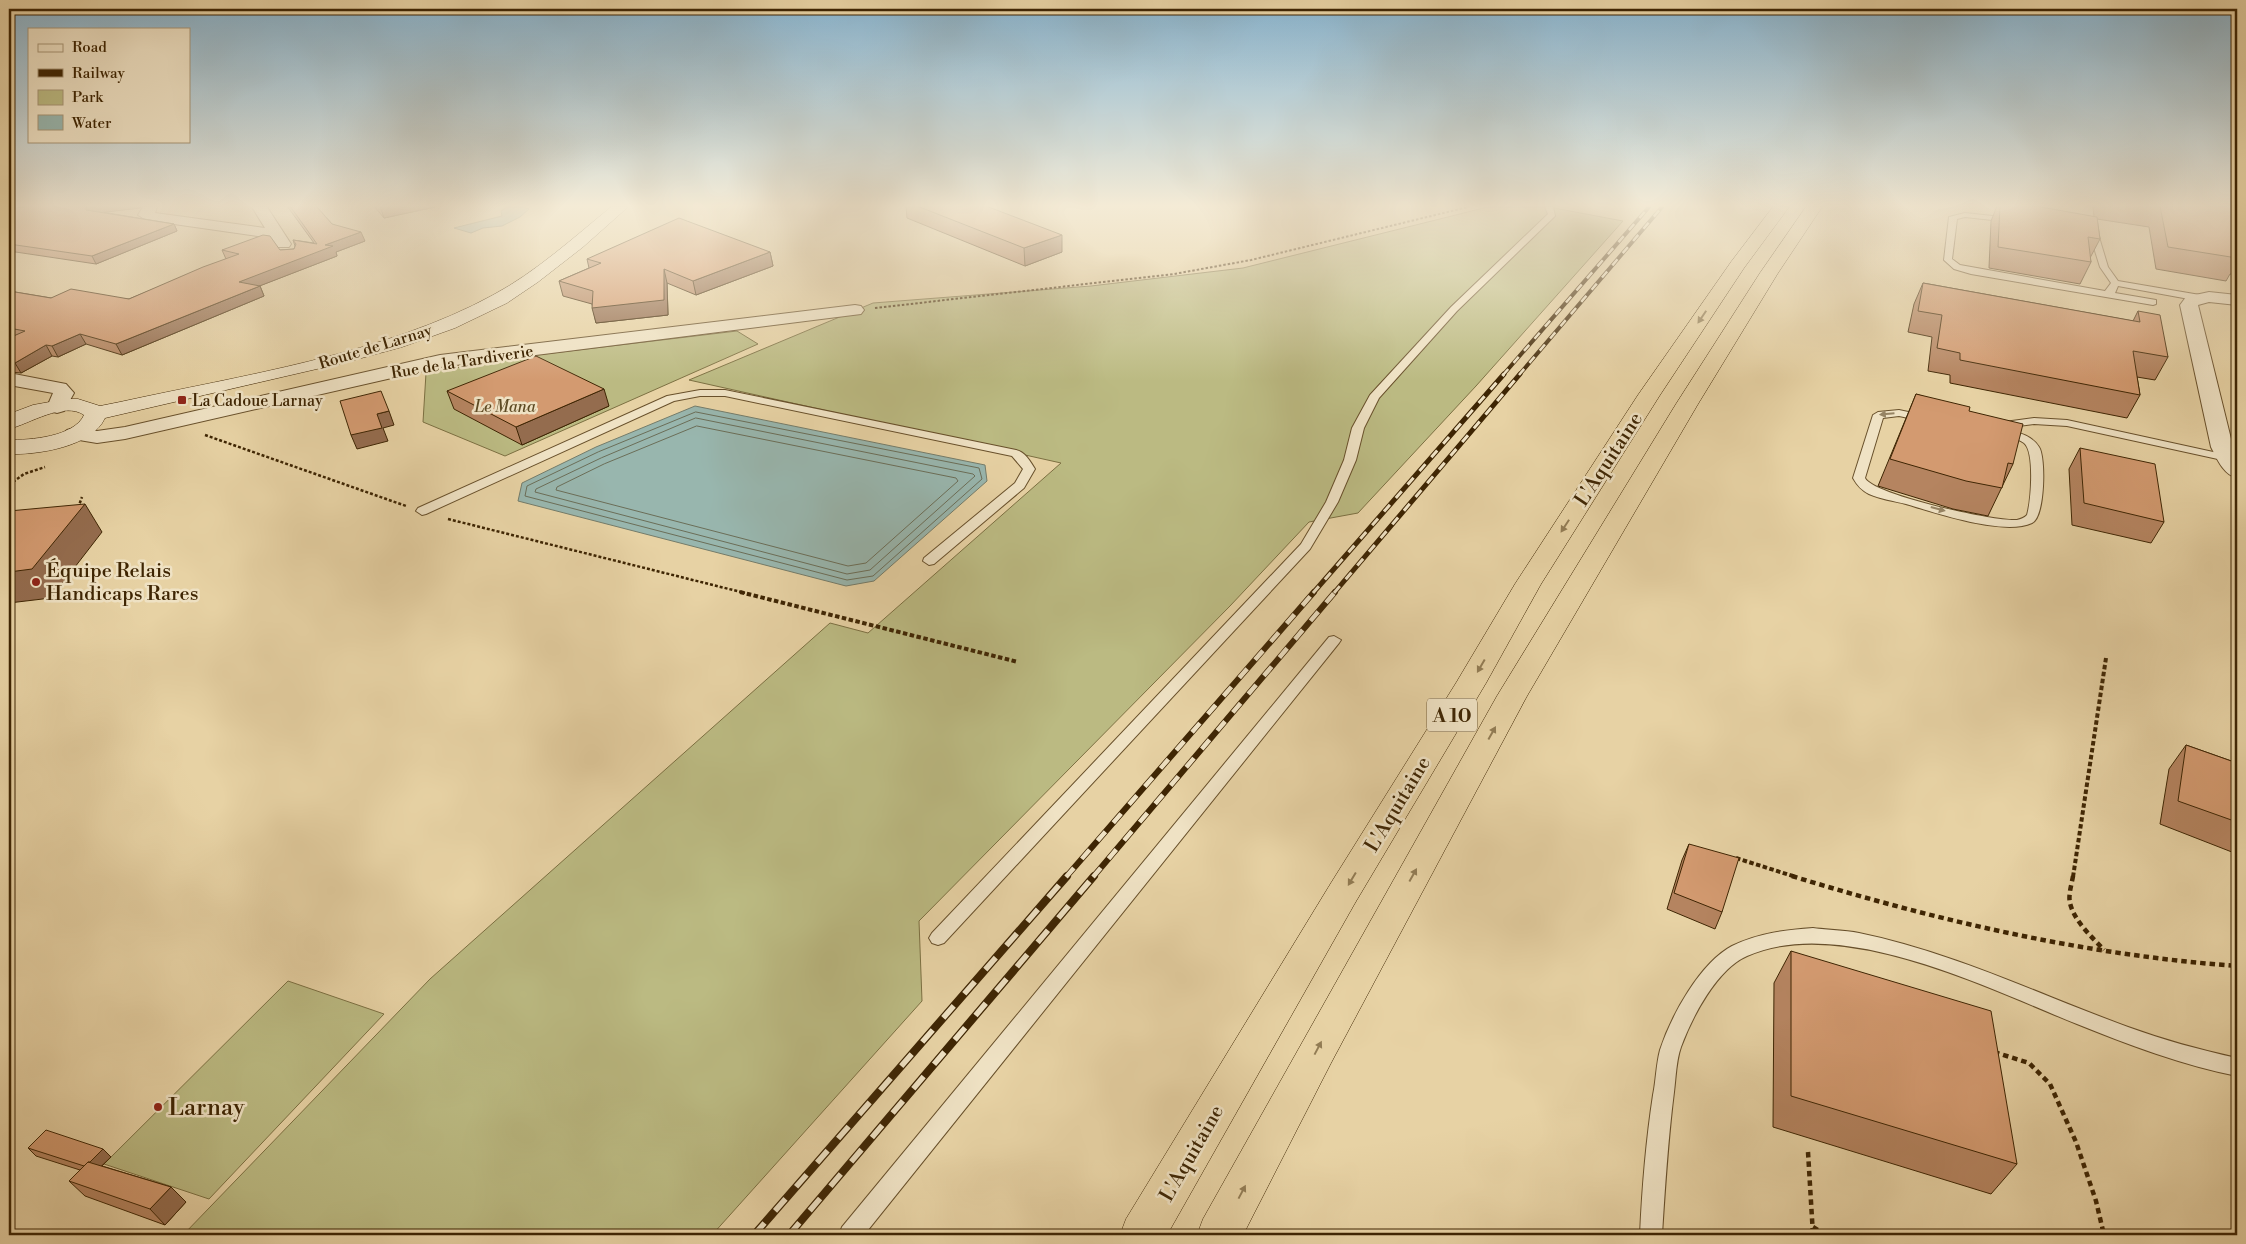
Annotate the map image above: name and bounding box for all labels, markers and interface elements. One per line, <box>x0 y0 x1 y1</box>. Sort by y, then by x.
legend <box>28 28 190 142</box>
text: Road <box>72 38 107 57</box>
text: Railway <box>72 64 126 83</box>
text: Park <box>72 88 104 107</box>
text: Water <box>71 114 112 133</box>
one-way arrow <box>1697 311 1707 324</box>
street label: Route de Larnay <box>316 320 435 374</box>
street label: Rue de la Tardiverie <box>389 341 535 383</box>
place label: La Cadoue Larnay <box>192 391 323 411</box>
marker: La Cadoue Larnay <box>176 394 188 406</box>
park label: Le Mana <box>473 397 536 417</box>
street label: L'Aquitaine <box>1570 408 1649 512</box>
one-way arrow <box>1879 410 1895 418</box>
one-way arrow <box>1930 505 1945 513</box>
one-way arrow <box>1560 519 1569 533</box>
place label: Équipe Relais Handicaps Rares <box>46 558 198 607</box>
marker: Équipe Relais Handicaps Rares <box>30 576 42 588</box>
one-way arrow <box>1477 659 1486 672</box>
road number: A 10 <box>1427 698 1477 732</box>
one-way arrow <box>1488 726 1496 741</box>
street label: L'Aquitaine <box>1360 752 1437 857</box>
one-way arrow <box>1409 869 1418 882</box>
one-way arrow <box>1347 873 1356 886</box>
one-way arrow <box>1314 1041 1322 1056</box>
place label: Larnay <box>168 1093 245 1123</box>
marker: Larnay <box>152 1101 164 1113</box>
street label: L'Aquitaine <box>1155 1101 1230 1207</box>
one-way arrow <box>1238 1185 1246 1199</box>

